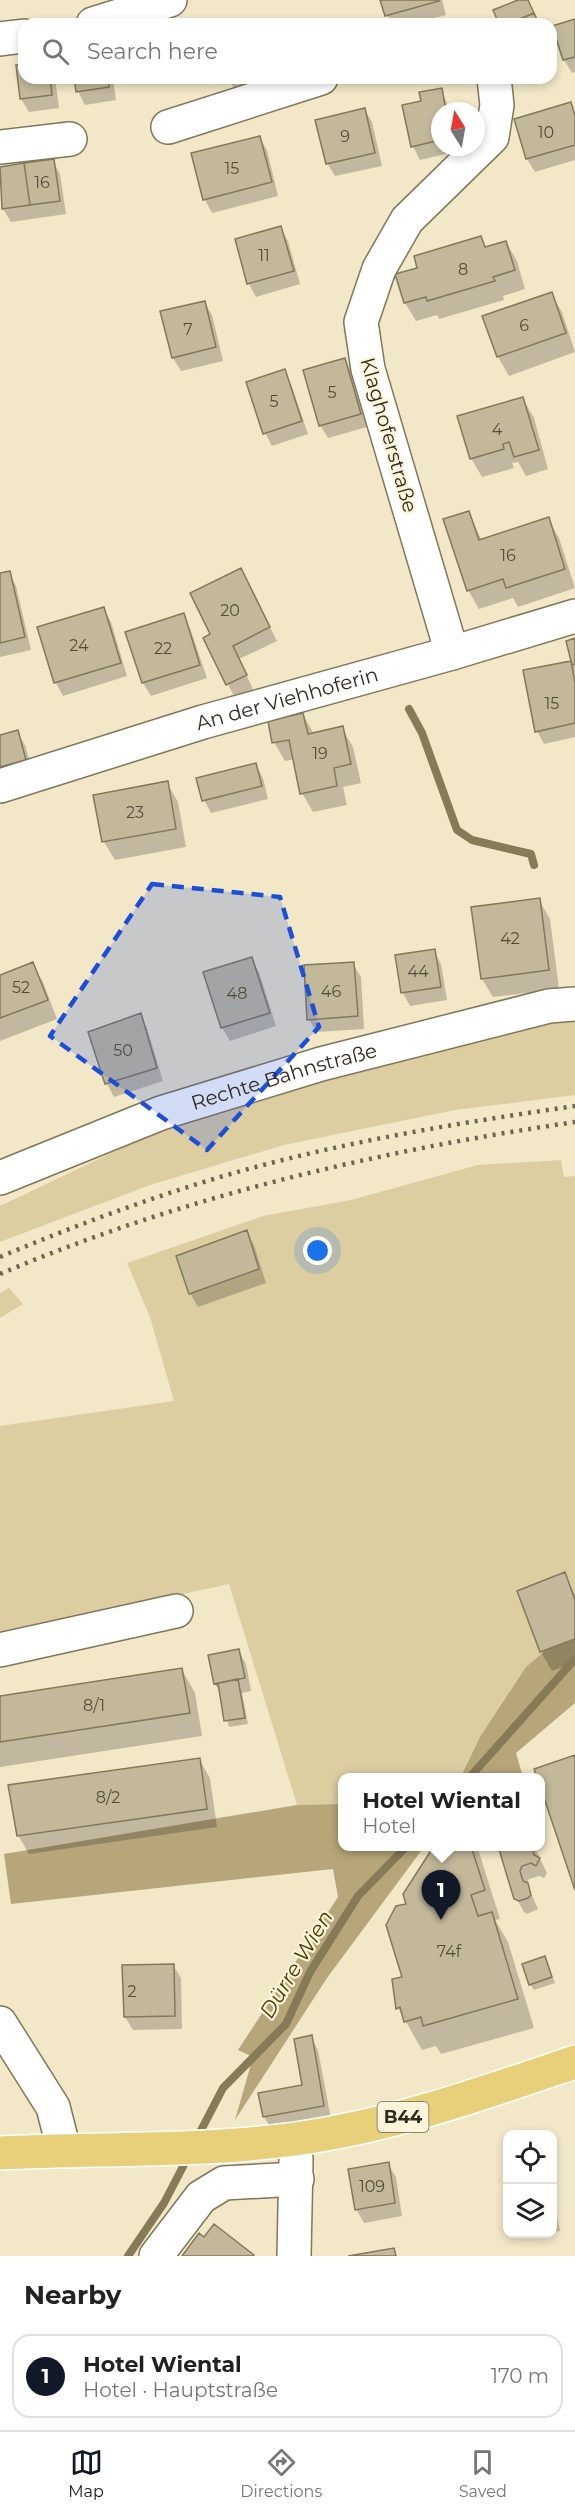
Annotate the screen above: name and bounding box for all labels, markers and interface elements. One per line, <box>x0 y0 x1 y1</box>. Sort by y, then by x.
search box <box>18 18 557 84</box>
icon: search <box>39 35 72 68</box>
text: Search here <box>87 38 218 65</box>
north arrow <box>431 102 485 156</box>
house number: 10 <box>538 123 554 142</box>
house number: 9 <box>340 127 350 146</box>
house number: 15 <box>225 159 239 178</box>
house number: 16 <box>34 173 50 192</box>
house number: 11 <box>258 246 270 265</box>
house number: 8 <box>458 260 468 279</box>
house number: 6 <box>519 316 529 335</box>
house number: 7 <box>183 320 193 339</box>
street label: Klaghoferstraße <box>355 355 423 515</box>
house number: 5 <box>327 383 337 402</box>
house number: 5 <box>269 392 279 411</box>
house number: 4 <box>492 420 503 439</box>
house number: 16 <box>500 546 516 565</box>
house number: 20 <box>220 601 240 620</box>
house number: 24 <box>69 636 89 655</box>
house number: 22 <box>154 639 172 658</box>
street label: An der Viehhoferin <box>193 662 381 735</box>
house number: 15 <box>545 694 559 713</box>
house number: 19 <box>312 744 328 763</box>
house number: 23 <box>126 803 144 822</box>
house number: 42 <box>500 929 520 948</box>
house number: 44 <box>407 962 429 981</box>
house number: 52 <box>12 978 30 997</box>
house number: 46 <box>321 982 341 1001</box>
house number: 48 <box>227 984 247 1003</box>
street label: Rechte Bahnstraße <box>188 1038 380 1115</box>
house number: 50 <box>113 1041 133 1060</box>
your location <box>303 1236 332 1265</box>
house number: 8/1 <box>83 1696 105 1715</box>
popup <box>338 1773 545 1851</box>
text: Hotel Wiental <box>362 1787 521 1814</box>
house number: 8/2 <box>96 1788 120 1807</box>
text: Hotel <box>362 1814 416 1838</box>
pin: 1 <box>422 1870 460 1920</box>
water label: Dürre Wien <box>254 1906 338 2022</box>
house number: 74f <box>437 1942 462 1961</box>
house number: 2 <box>127 1982 137 2001</box>
road number: B44 <box>378 2102 428 2132</box>
map controls <box>503 2130 557 2238</box>
button: locate <box>503 2130 557 2184</box>
house number: 109 <box>359 2177 385 2196</box>
button: layers <box>503 2184 557 2238</box>
text: Nearby <box>24 2279 121 2311</box>
text: Hotel Wiental <box>83 2351 242 2378</box>
text: 1 <box>42 2364 49 2388</box>
text: 170 m <box>491 2364 549 2388</box>
text: Hotel · Hauptstraße <box>83 2378 278 2402</box>
tab: Map <box>68 2446 104 2501</box>
tab: Directions <box>240 2446 322 2501</box>
tab: Saved <box>459 2446 507 2501</box>

